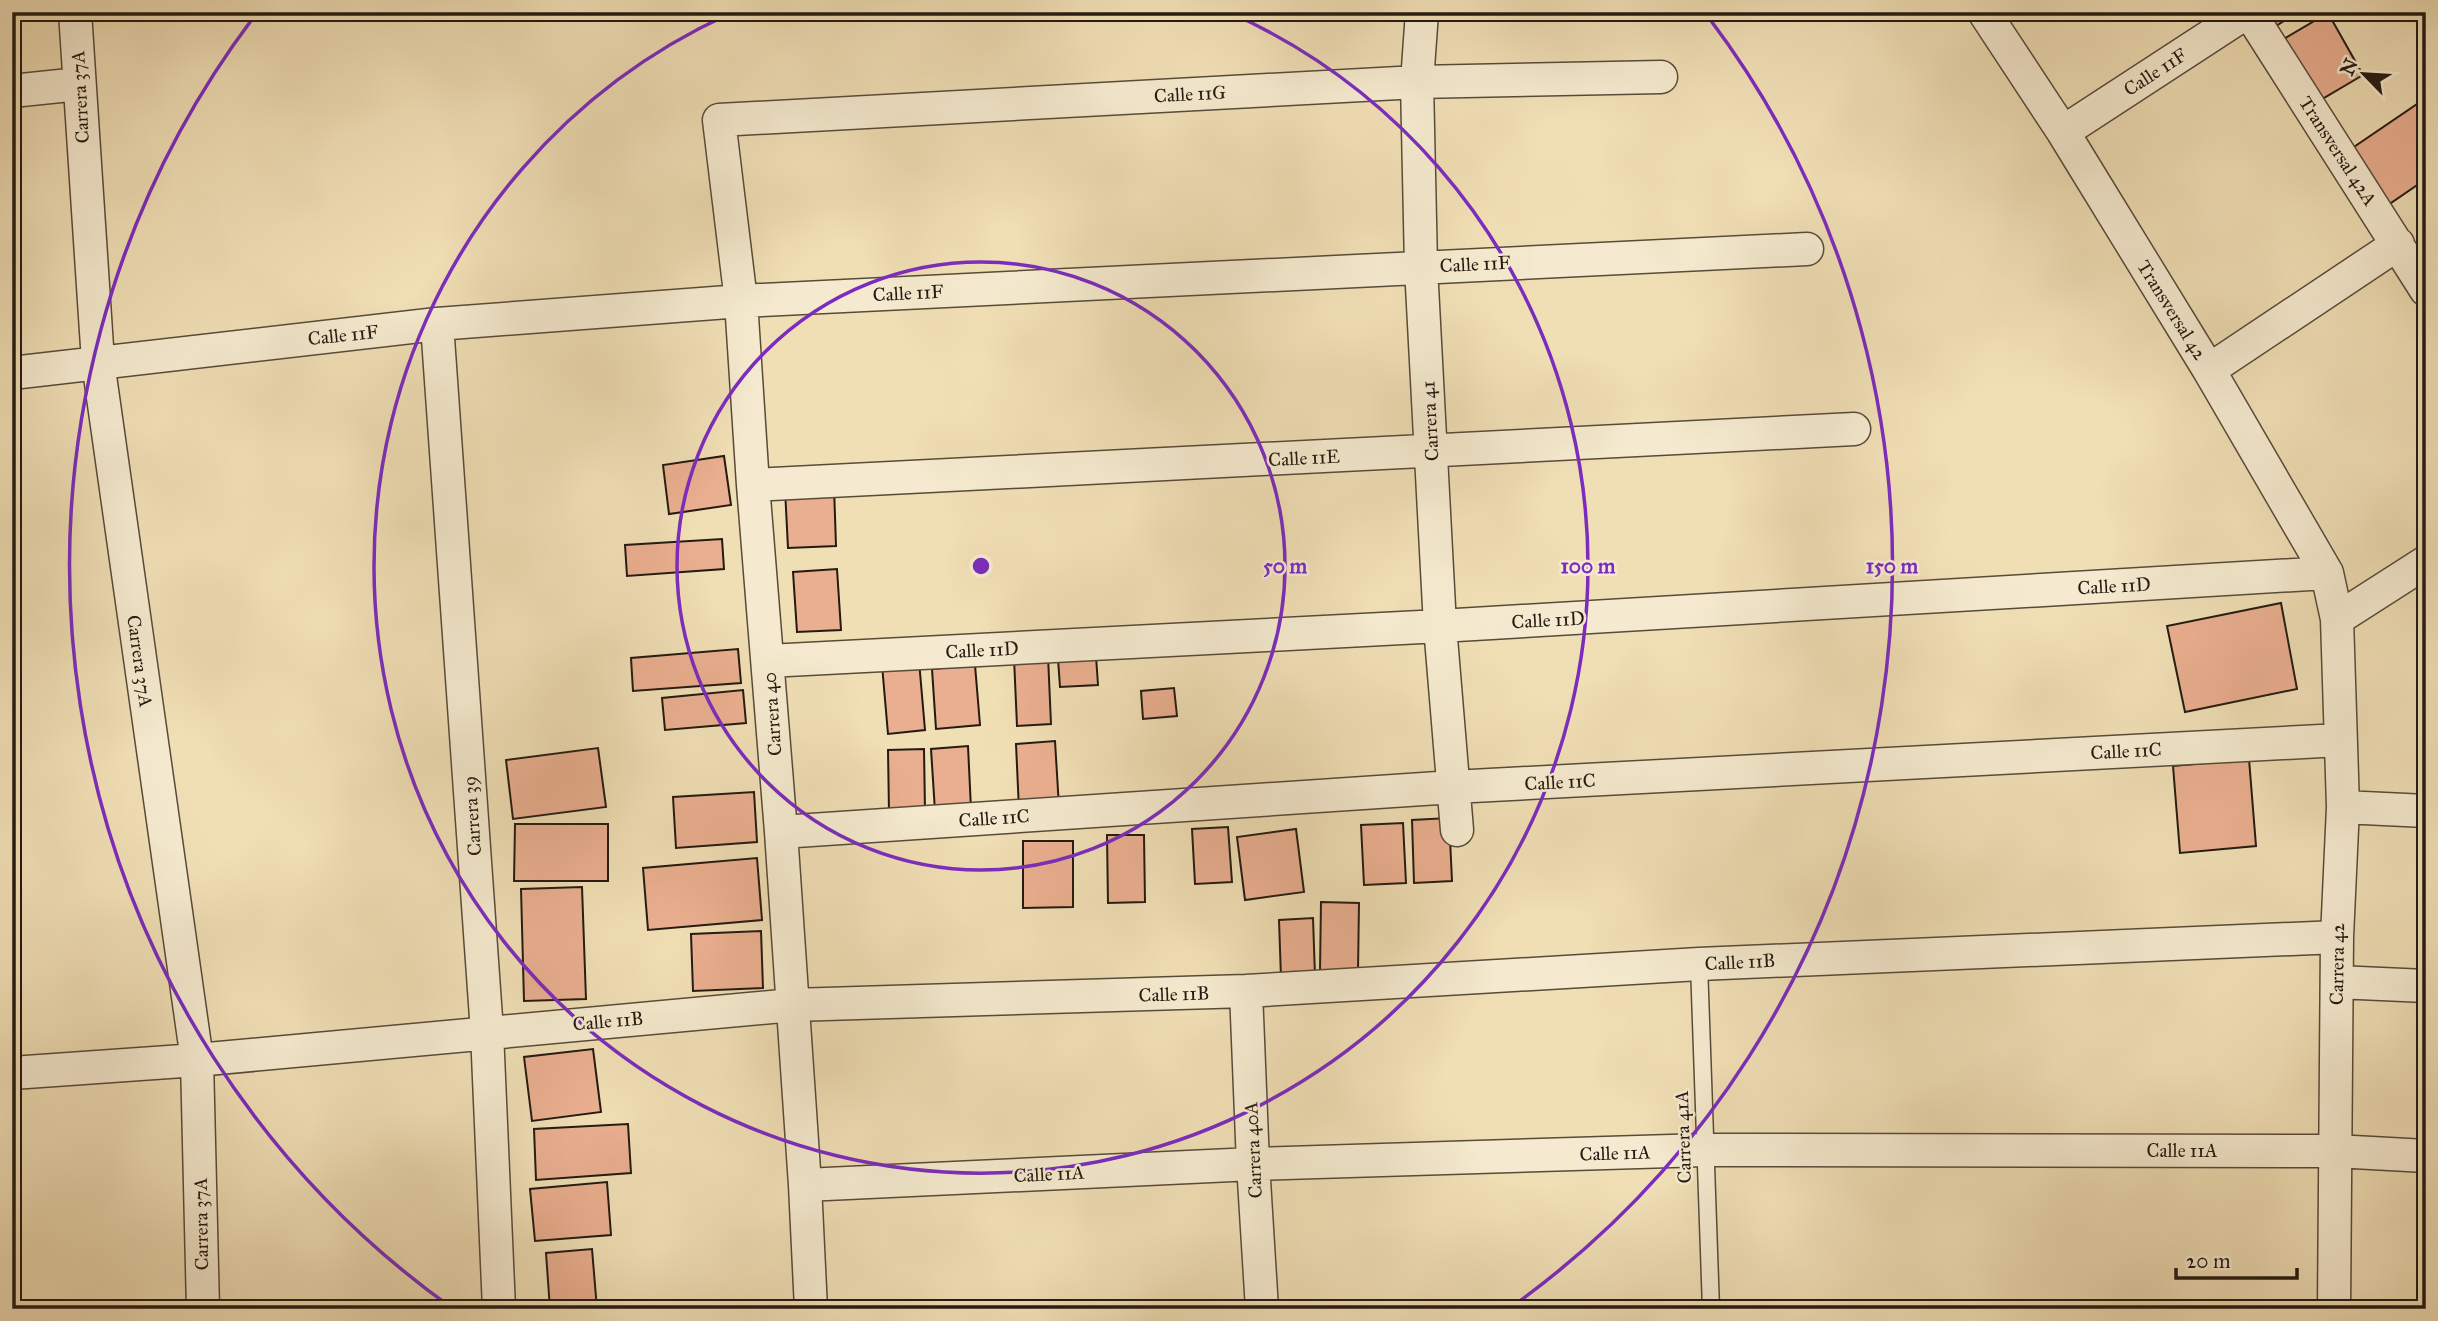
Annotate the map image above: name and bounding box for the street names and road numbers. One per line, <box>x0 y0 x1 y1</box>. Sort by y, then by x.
street label: Calle 11F <box>2119 43 2191 101</box>
street label: Carrera 37A <box>66 50 94 144</box>
street label: Calle 11G <box>1153 81 1227 107</box>
street label: Transversal 42A <box>2294 92 2382 210</box>
street label: Calle 11F <box>1439 251 1511 277</box>
street label: Transversal 42 <box>2132 256 2212 365</box>
street label: Calle 11F <box>872 280 944 306</box>
street label: Calle 11F <box>307 320 380 350</box>
street label: Carrera 41 <box>1416 380 1444 462</box>
street label: Calle 11E <box>1268 445 1341 471</box>
street label: Calle 11D <box>2077 573 2151 599</box>
street label: Calle 11D <box>1511 607 1585 633</box>
street label: Carrera 37A <box>122 613 158 709</box>
street label: Calle 11D <box>945 637 1019 663</box>
street label: Carrera 40 <box>758 671 786 757</box>
street label: Calle 11C <box>2090 738 2162 764</box>
street label: Calle 11C <box>1524 769 1596 795</box>
street label: Carrera 39 <box>458 775 486 857</box>
street label: Calle 11C <box>958 804 1030 832</box>
street label: Carrera 42 <box>2325 922 2349 1005</box>
street label: Calle 11B <box>1704 949 1776 975</box>
street label: Calle 11B <box>1138 981 1210 1007</box>
street label: Calle 11B <box>572 1006 644 1036</box>
street label: Carrera 41A <box>1670 1090 1696 1184</box>
street label: Carrera 40A <box>1239 1101 1267 1199</box>
street label: Calle 11A <box>2147 1139 2218 1162</box>
street label: Calle 11A <box>1579 1140 1651 1166</box>
street label: Calle 11A <box>1013 1161 1085 1187</box>
street label: Carrera 37A <box>189 1177 213 1271</box>

